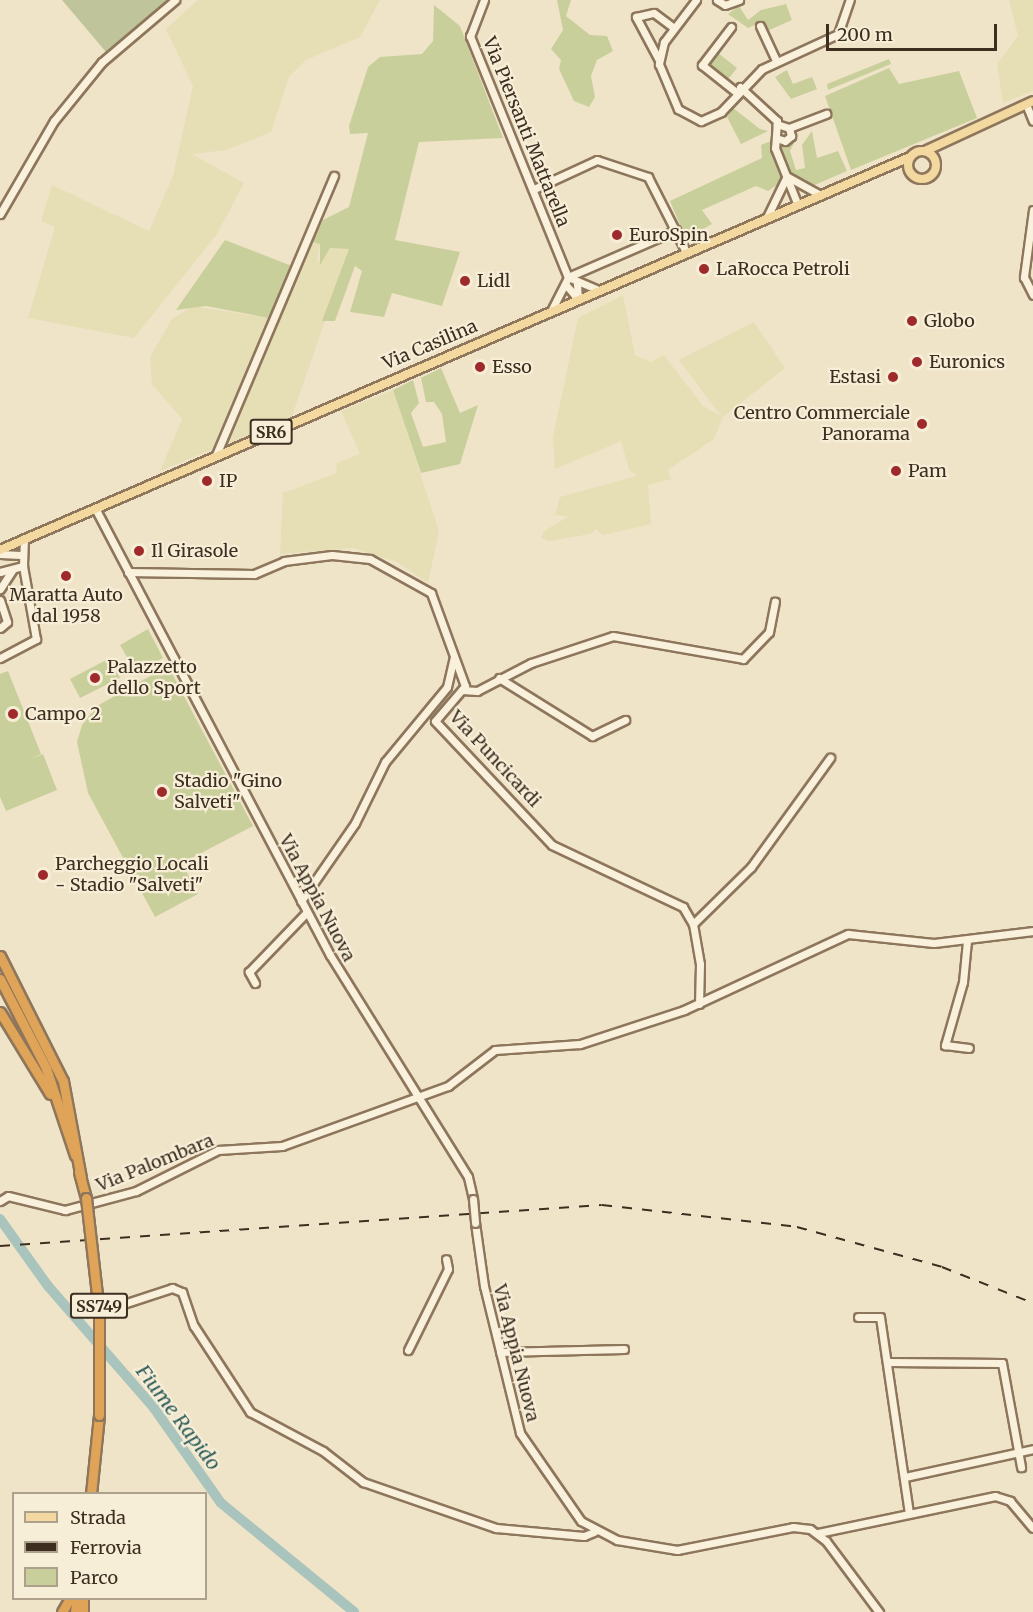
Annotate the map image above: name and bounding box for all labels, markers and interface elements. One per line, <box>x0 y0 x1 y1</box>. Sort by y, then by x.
scale bar <box>829 12 1000 50</box>
text: 200 m <box>837 23 893 46</box>
street label: Via Piersanti Mattarella <box>478 34 574 230</box>
place label: EuroSpin <box>629 224 708 246</box>
marker: EuroSpin <box>610 228 624 242</box>
place label: LaRocca Petroli <box>716 258 850 280</box>
marker: LaRocca Petroli <box>697 262 711 276</box>
place label: Lidl <box>477 270 510 292</box>
marker: Lidl <box>458 274 472 288</box>
place label: Globo <box>924 310 975 332</box>
marker: Globo <box>905 314 919 328</box>
street label: Via Casilina <box>379 315 481 375</box>
place label: Euronics <box>929 351 1005 373</box>
marker: Euronics <box>910 355 924 369</box>
place label: Esso <box>492 356 532 378</box>
marker: Esso <box>473 360 487 374</box>
place label: Estasi <box>829 366 881 388</box>
marker: Estasi <box>886 370 900 384</box>
place label: Centro Commerciale Panorama <box>734 403 910 446</box>
marker: Centro Commerciale Panorama <box>915 417 929 431</box>
road number: SR6 <box>248 419 294 445</box>
place label: Pam <box>908 460 947 482</box>
marker: Pam <box>889 464 903 478</box>
place label: IP <box>219 470 237 492</box>
marker: IP <box>200 474 214 488</box>
place label: Il Girasole <box>151 540 238 562</box>
marker: Il Girasole <box>132 544 146 558</box>
marker: Maratta Auto dal 1958 <box>59 569 73 583</box>
place label: Maratta Auto dal 1958 <box>9 585 123 628</box>
place label: Palazzetto dello Sport <box>107 657 201 700</box>
marker: Palazzetto dello Sport <box>88 671 102 685</box>
place label: Campo 2 <box>25 703 101 725</box>
street label: Via Puncicardi <box>445 706 545 812</box>
marker: Campo 2 <box>6 707 20 721</box>
place label: Stadio "Gino Salveti" <box>174 771 282 814</box>
marker: Stadio "Gino Salveti" <box>155 785 169 799</box>
street label: Via Appia Nuova <box>274 831 360 965</box>
place label: Parcheggio Locali - Stadio "Salveti" <box>55 854 209 896</box>
marker: Parcheggio Locali - Stadio "Salveti" <box>36 868 50 882</box>
street label: Via Palombara <box>93 1130 217 1196</box>
street label: Via Appia Nuova <box>488 1282 544 1424</box>
road number: SS749 <box>69 1293 129 1319</box>
water label: Fiume Rapido <box>132 1359 226 1475</box>
legend <box>12 1492 207 1600</box>
text: Strada <box>70 1506 126 1529</box>
text: Ferrovia <box>70 1536 142 1559</box>
text: Parco <box>70 1566 118 1589</box>

